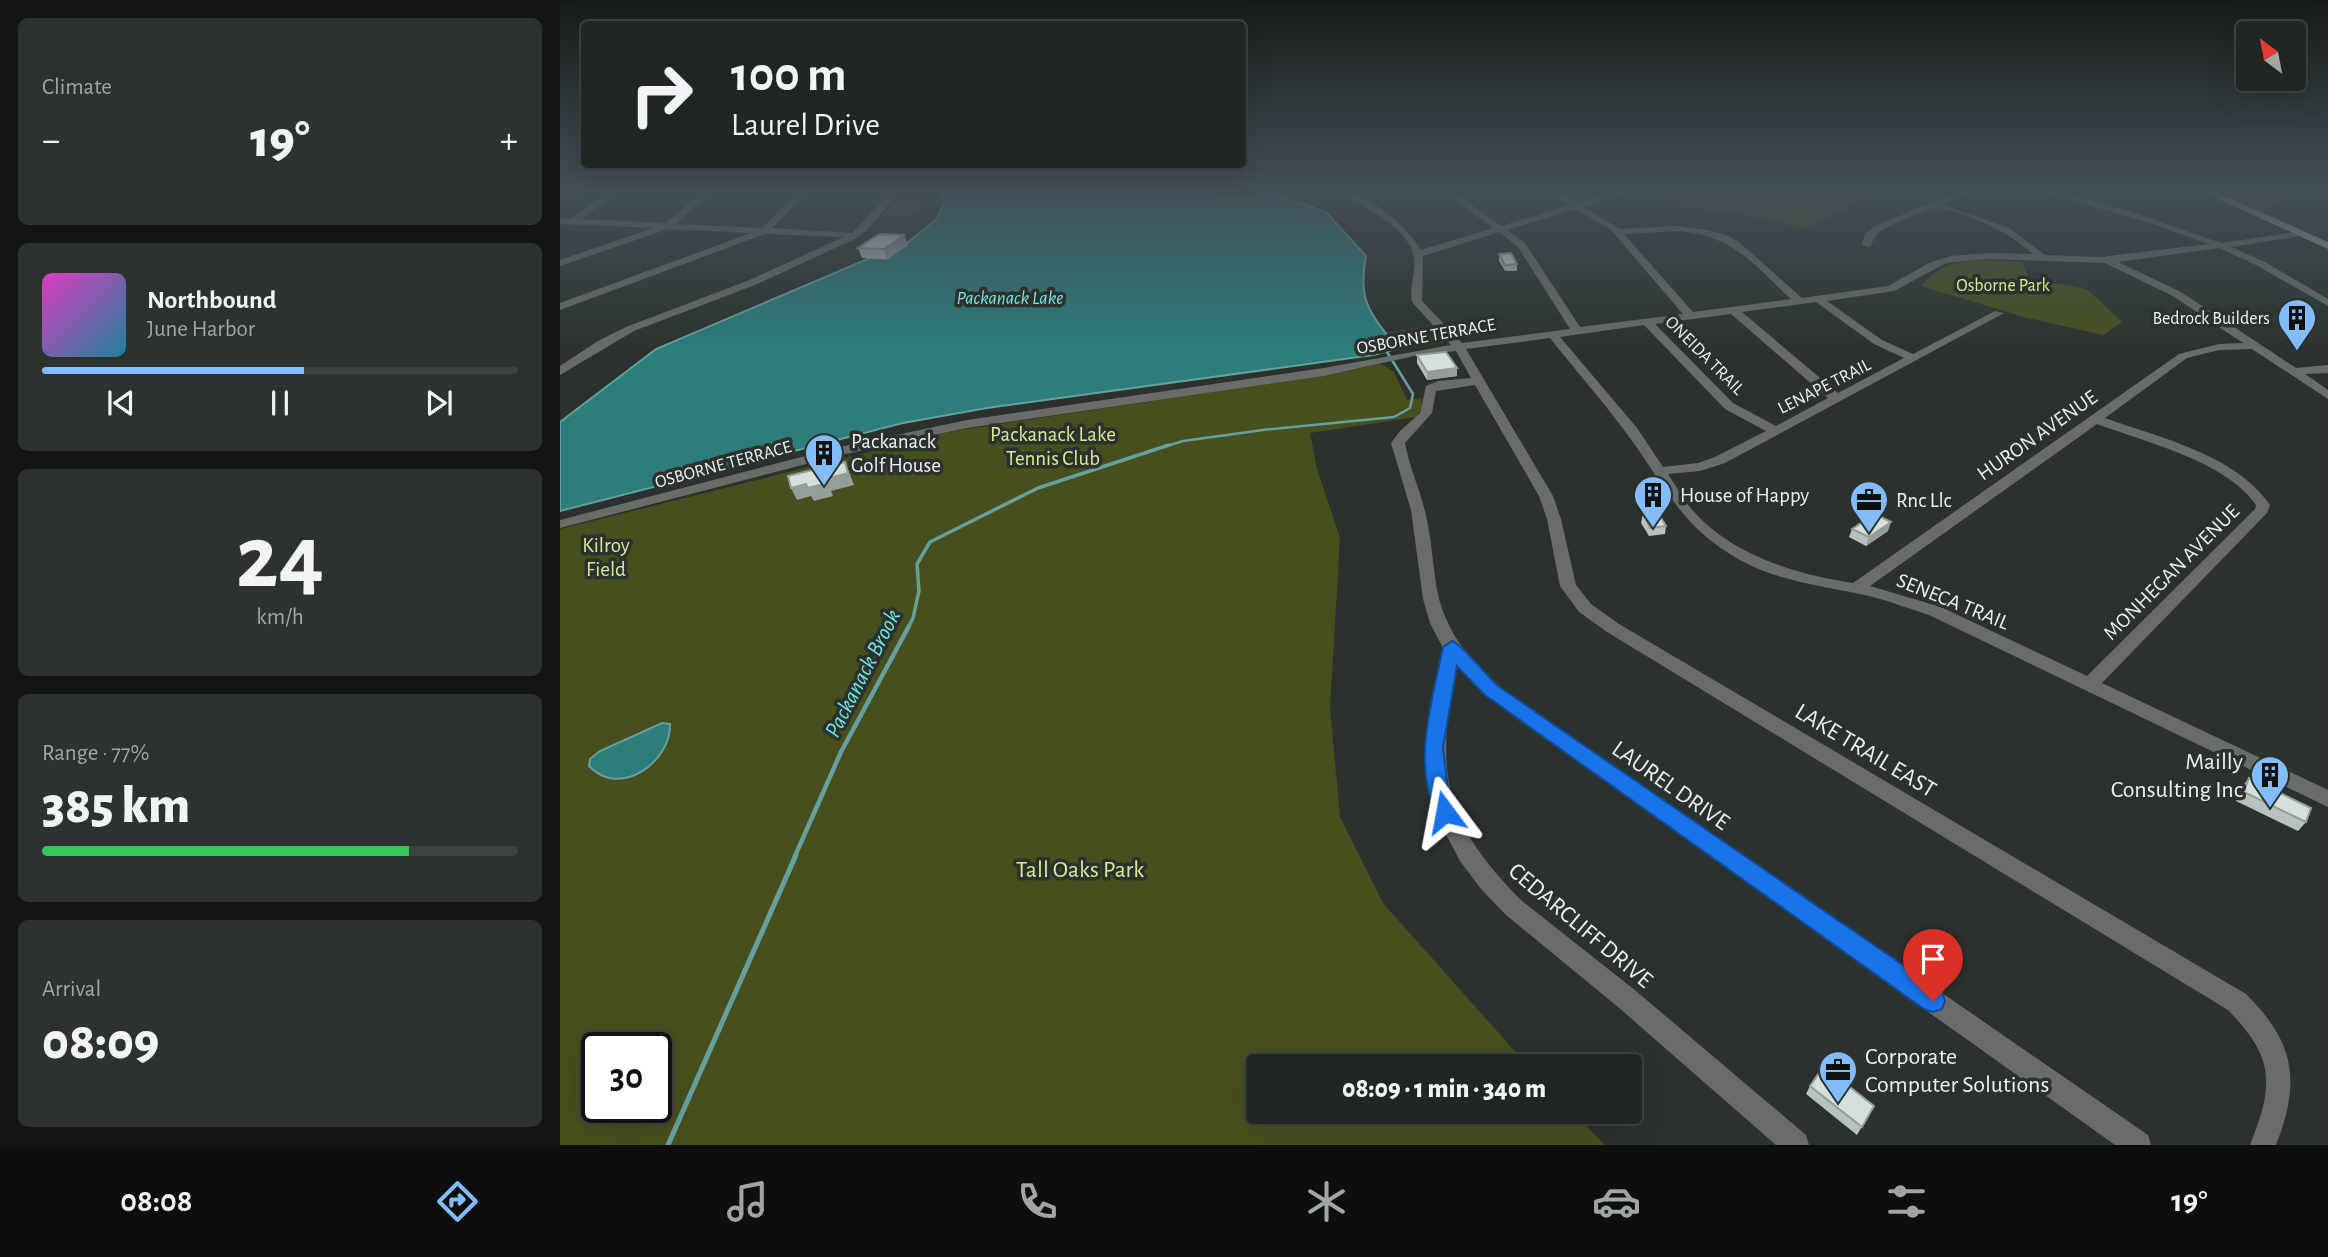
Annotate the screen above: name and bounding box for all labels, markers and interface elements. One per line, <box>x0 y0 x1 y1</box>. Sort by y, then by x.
north arrow <box>2236 21 2306 91</box>
map controls <box>2236 21 2306 91</box>
icon: right <box>616 49 707 140</box>
text: 100 m <box>731 51 847 100</box>
text: Climate <box>42 76 112 99</box>
text: Laurel Drive <box>731 109 880 141</box>
text: 19° <box>250 114 310 166</box>
text: − <box>42 122 60 160</box>
text: + <box>500 122 518 160</box>
park label: Osborne Park <box>1956 277 2051 295</box>
text: Northbound <box>147 287 276 313</box>
water label: Packanack Lake <box>956 289 1064 308</box>
building icon: Bedrock Builders <box>2276 297 2318 352</box>
place label: Bedrock Builders <box>2152 310 2270 328</box>
street label: ONEIDA TRAIL <box>1661 313 1748 399</box>
street label: OSBORNE TERRACE <box>1355 316 1497 358</box>
text: June Harbor <box>147 318 255 341</box>
street label: LENAPE TRAIL <box>1775 356 1874 418</box>
icon: previous <box>102 384 140 422</box>
icon: pause <box>261 384 299 422</box>
icon: next <box>420 384 458 422</box>
street label: HURON AVENUE <box>1973 386 2101 485</box>
park label: Packanack Lake Tennis Club <box>990 424 1116 469</box>
place label: Packanack Golf House <box>851 431 941 476</box>
building icon: Packanack Golf House <box>803 432 845 487</box>
street label: OSBORNE TERRACE <box>653 438 794 492</box>
building icon: House of Happy <box>1632 474 1674 529</box>
office icon: Rnc Llc <box>1848 479 1890 534</box>
place label: House of Happy <box>1680 485 1809 506</box>
place label: Rnc Llc <box>1896 490 1952 511</box>
street label: MONHEGAN AVENUE <box>2100 501 2243 644</box>
text: 24 <box>236 513 324 604</box>
park label: Kilroy Field <box>582 535 630 580</box>
street label: SENECA TRAIL <box>1894 569 2012 634</box>
text: km/h <box>256 606 304 629</box>
water label: Packanack Brook <box>821 606 906 741</box>
street label: LAKE TRAIL EAST <box>1791 699 1940 802</box>
street label: LAUREL DRIVE <box>1607 737 1734 835</box>
text: Range · 77% <box>42 742 149 765</box>
place label: Mailly Consulting Inc <box>2111 750 2243 802</box>
building icon: Mailly Consulting Inc <box>2249 754 2291 809</box>
position arrow <box>1408 775 1482 849</box>
text: 385 km <box>42 780 190 832</box>
park label: Tall Oaks Park <box>1016 858 1144 882</box>
street label: CEDARCLIFF DRIVE <box>1504 859 1657 993</box>
pin <box>1903 929 1963 1001</box>
icon: arrive <box>1914 940 1952 978</box>
text: Arrival <box>42 978 101 1001</box>
text: 08:09 <box>42 1016 159 1068</box>
speed limit sign: 30 <box>581 1032 672 1123</box>
place label: Corporate Computer Solutions <box>1865 1045 2049 1097</box>
office icon: Corporate Computer Solutions <box>1817 1049 1859 1104</box>
text: 08:09 · 1 min · 340 m <box>1342 1076 1546 1102</box>
icon: directions <box>433 1177 482 1226</box>
icon: music <box>723 1177 772 1226</box>
icon: phone <box>1013 1177 1062 1226</box>
icon: climate <box>1302 1177 1351 1226</box>
icon: car <box>1592 1177 1641 1226</box>
icon: filters <box>1882 1177 1931 1226</box>
text: 08:08 <box>120 1185 193 1217</box>
text: 19° <box>2171 1185 2208 1217</box>

